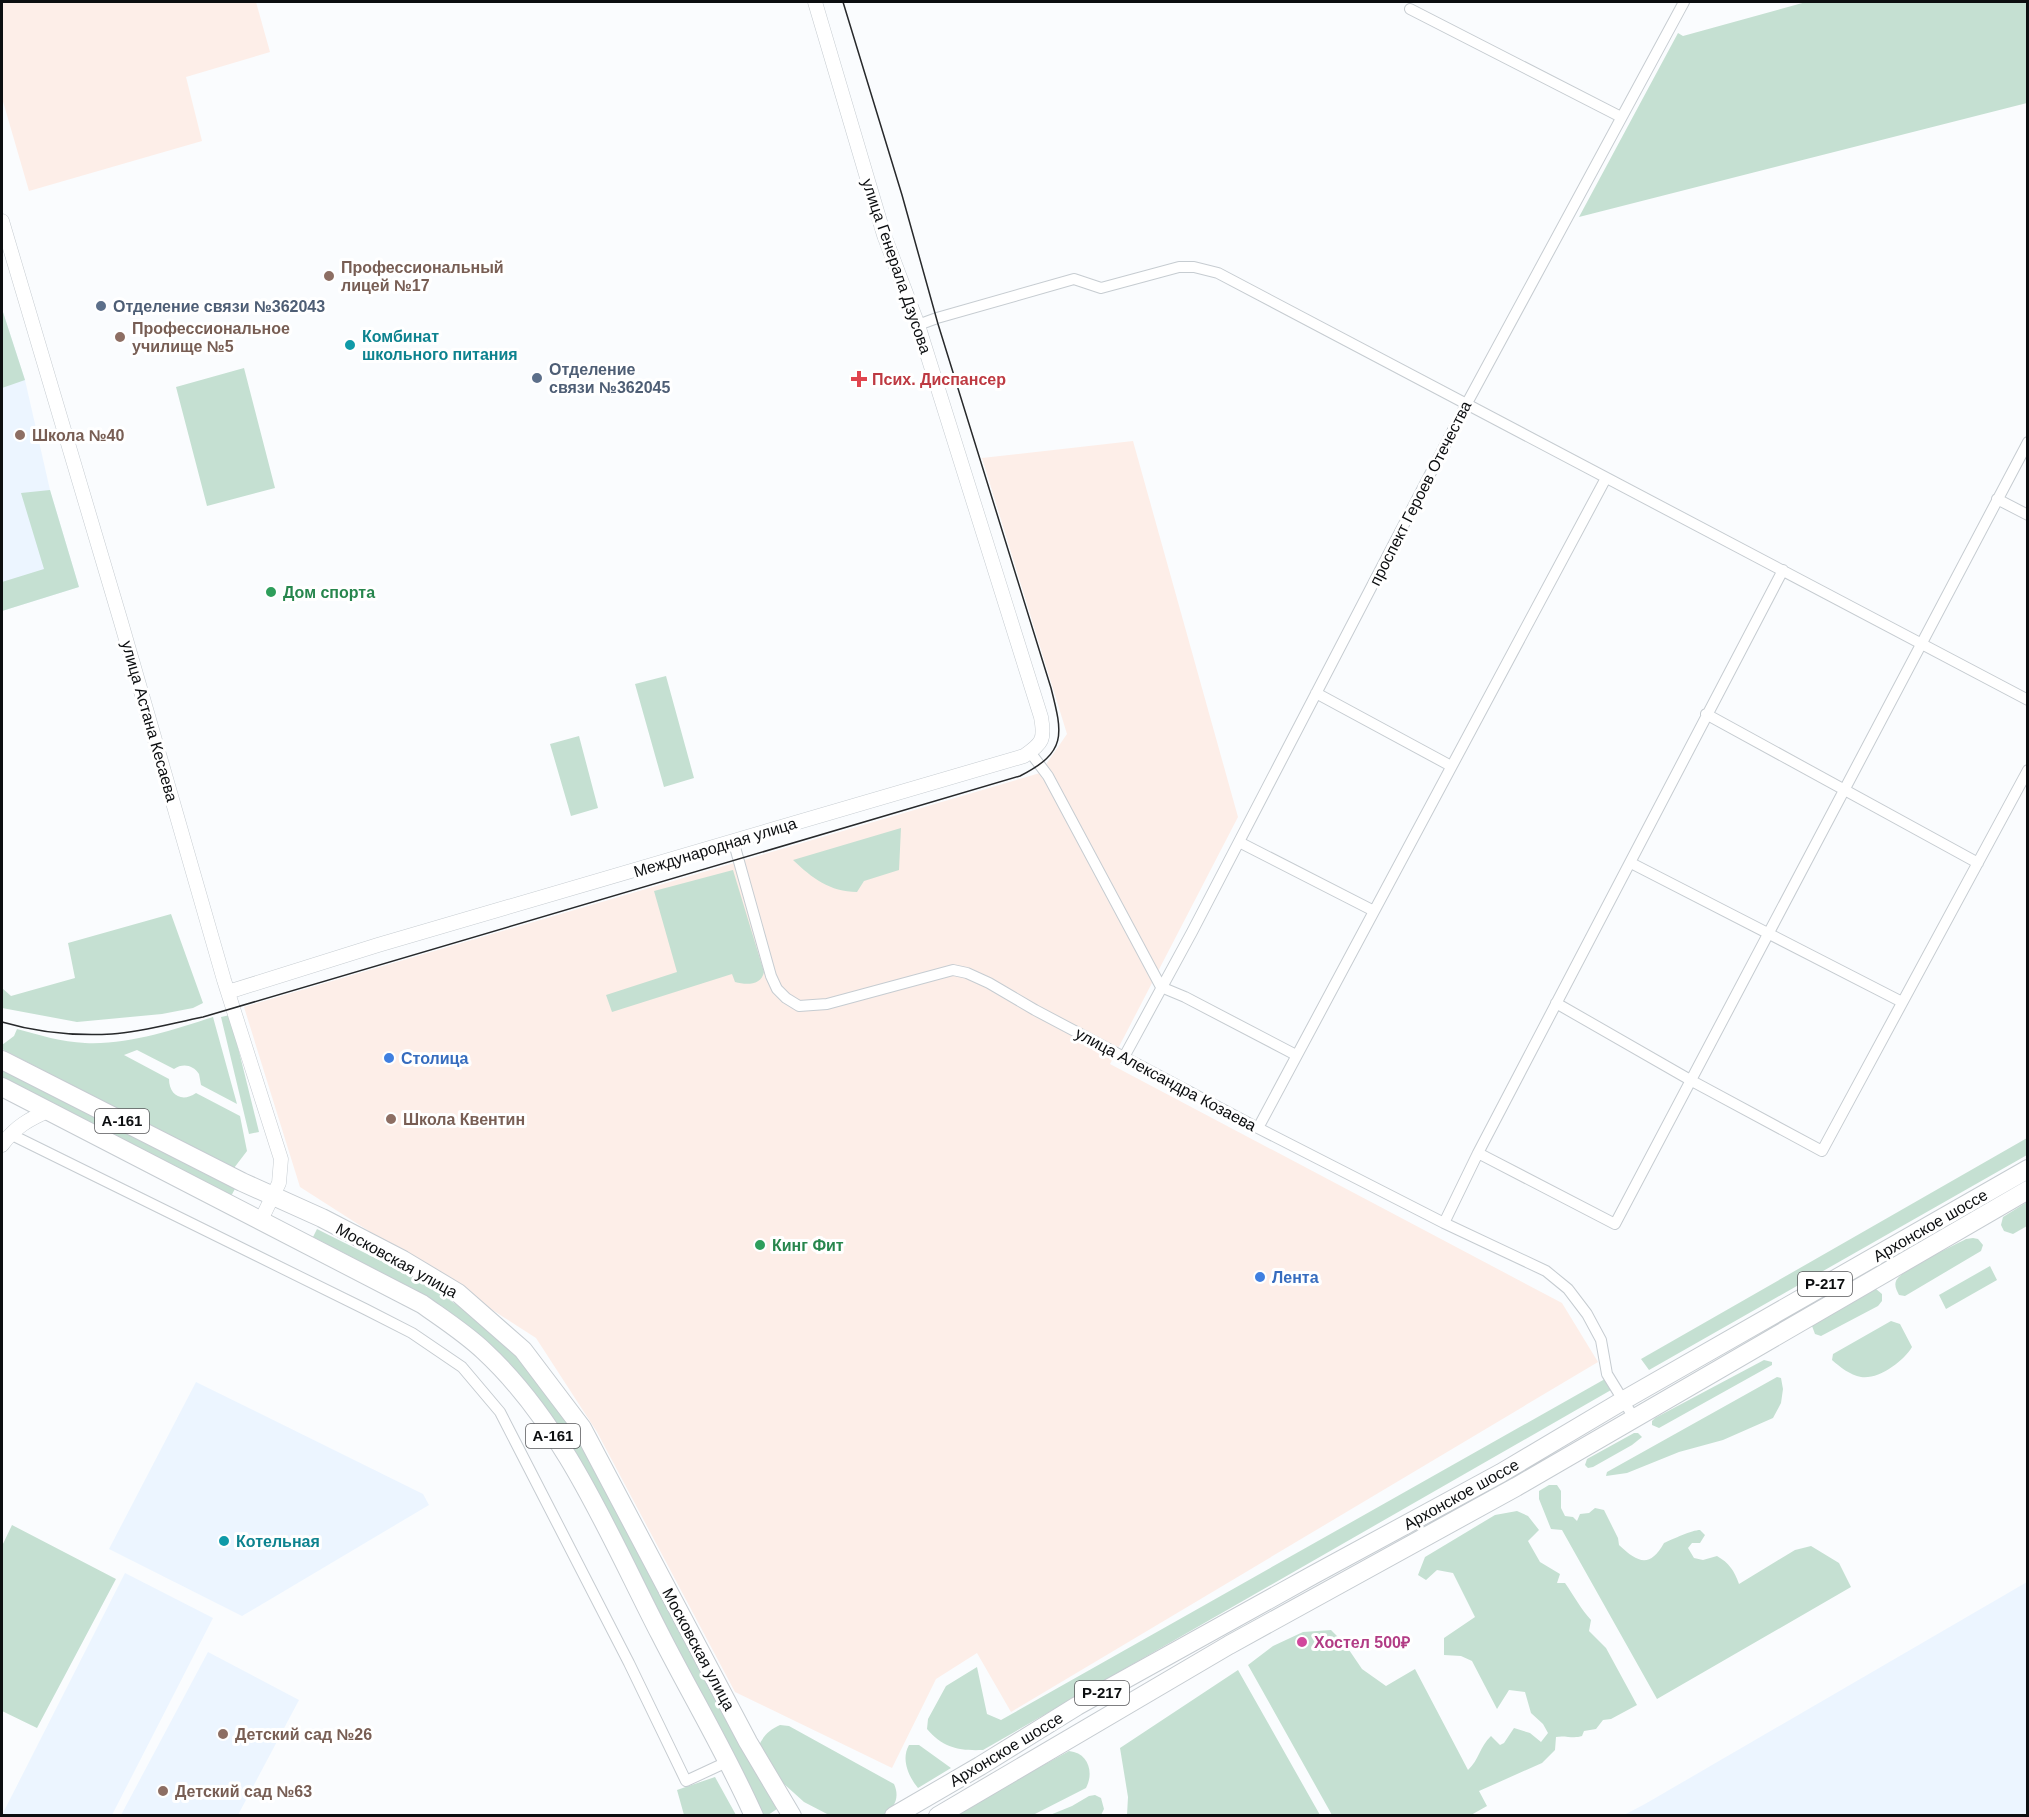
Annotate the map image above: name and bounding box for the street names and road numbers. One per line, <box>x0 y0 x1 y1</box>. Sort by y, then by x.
street label: улица Генерала Дзусова <box>859 177 935 356</box>
street label: проспект Героев Отечества <box>1366 398 1475 588</box>
street label: улица Астана Кесаева <box>118 639 181 804</box>
street label: Международная улица <box>632 815 799 880</box>
street label: улица Александра Козаева <box>1073 1024 1259 1134</box>
road number: А-161 <box>95 1109 149 1133</box>
street label: Архонское шоссе <box>1870 1186 1990 1265</box>
street label: Московская улица <box>333 1220 461 1301</box>
road number: Р-217 <box>1798 1272 1852 1296</box>
road number: А-161 <box>526 1424 580 1448</box>
street label: Архонское шоссе <box>1401 1456 1522 1533</box>
street label: Московская улица <box>659 1585 738 1713</box>
road number: Р-217 <box>1075 1681 1129 1705</box>
street label: Архонское шоссе <box>947 1709 1066 1790</box>

